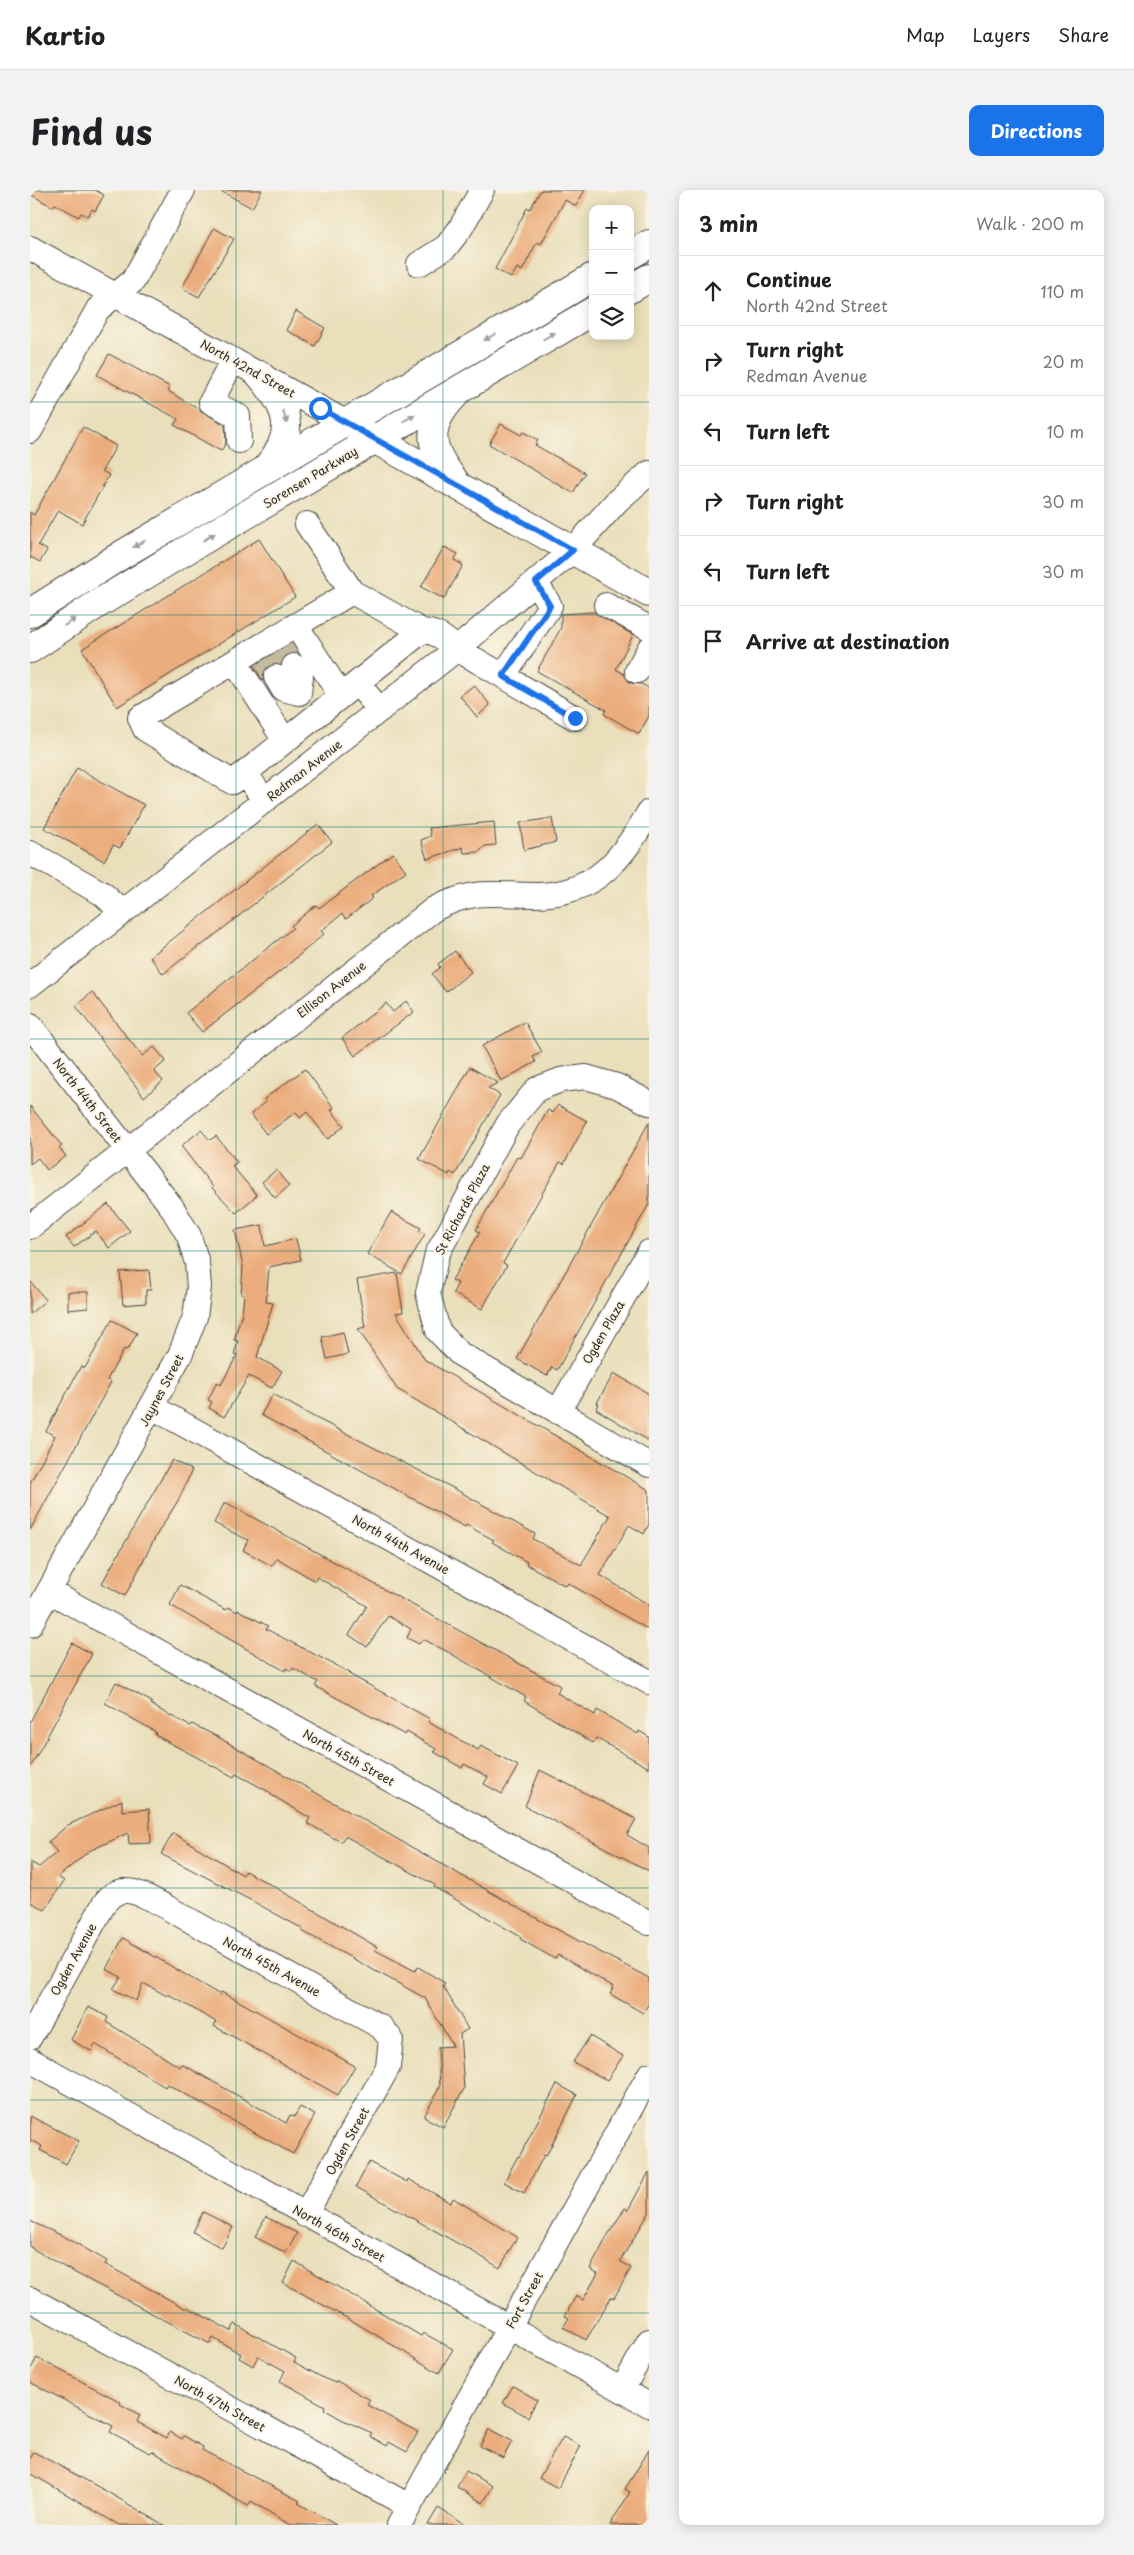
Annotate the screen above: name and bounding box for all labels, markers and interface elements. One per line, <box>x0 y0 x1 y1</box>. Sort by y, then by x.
text: Kartio <box>25 17 105 53</box>
text: Map <box>906 21 945 48</box>
text: Layers <box>973 21 1030 48</box>
text: Share <box>1058 21 1109 48</box>
text: Find us <box>30 104 152 157</box>
button: Directions <box>969 105 1104 156</box>
map controls <box>589 205 634 340</box>
button: + <box>589 205 634 250</box>
text: 3 min <box>699 207 758 239</box>
text: Walk · 200 m <box>976 211 1084 235</box>
button: − <box>589 250 634 295</box>
text: Continue <box>746 265 832 293</box>
icon: ahead <box>699 277 727 305</box>
text: 110 m <box>1041 279 1084 303</box>
text: North 42nd Street <box>746 293 888 317</box>
button: layers <box>589 295 634 340</box>
one-way arrow <box>543 332 556 341</box>
one-way arrow <box>483 333 498 341</box>
street label: North 42nd Street <box>197 334 299 402</box>
text: Turn right <box>746 335 844 363</box>
icon: right <box>699 347 727 375</box>
text: 20 m <box>1043 349 1084 373</box>
text: Redman Avenue <box>746 363 868 387</box>
route start <box>309 397 332 420</box>
one-way arrow <box>282 409 289 424</box>
one-way arrow <box>402 414 416 423</box>
icon: left <box>699 417 727 445</box>
text: Turn left <box>746 417 830 445</box>
text: 10 m <box>1047 419 1084 443</box>
street label: Sorensen Parkway <box>259 442 361 512</box>
icon: right <box>699 487 727 515</box>
text: Turn right <box>746 487 844 515</box>
text: 30 m <box>1042 489 1084 513</box>
one-way arrow <box>202 532 215 541</box>
one-way arrow <box>133 540 146 549</box>
icon: left <box>699 557 727 585</box>
text: Turn left <box>746 557 830 585</box>
text: 30 m <box>1042 559 1084 583</box>
one-way arrow <box>64 617 77 626</box>
icon: arrive <box>699 627 727 655</box>
text: Arrive at destination <box>746 627 950 655</box>
route end <box>564 707 587 730</box>
street label: Redman Avenue <box>263 735 346 805</box>
street label: Ellison Avenue <box>293 956 370 1022</box>
street label: North 44th Street <box>49 1054 127 1146</box>
street label: St Richards Plaza <box>430 1160 494 1258</box>
street label: Ogden Plaza <box>578 1297 629 1367</box>
street label: Jaynes Street <box>134 1350 188 1429</box>
street label: North 44th Avenue <box>349 1510 453 1578</box>
street label: North 45th Street <box>300 1724 398 1790</box>
street label: Ogden Avenue <box>46 1919 101 1999</box>
street label: North 45th Avenue <box>220 1932 324 2001</box>
street label: Ogden Street <box>321 2104 373 2178</box>
street label: North 46th Street <box>289 2200 389 2266</box>
street label: Fort Street <box>501 2268 547 2332</box>
street label: North 47th Street <box>171 2371 269 2436</box>

